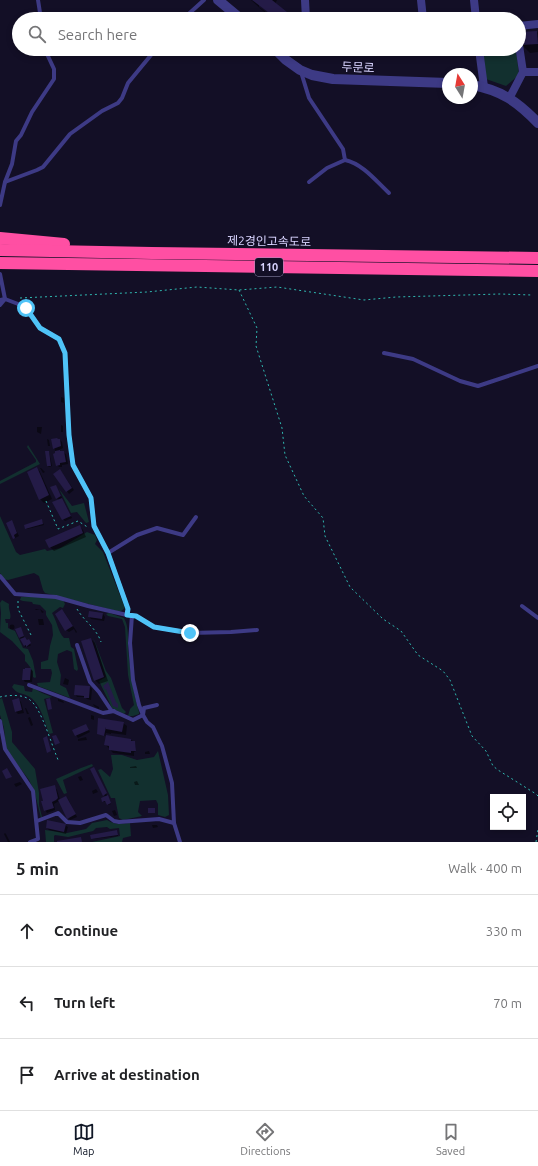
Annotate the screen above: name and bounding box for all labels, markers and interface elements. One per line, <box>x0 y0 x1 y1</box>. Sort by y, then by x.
search box <box>12 12 526 56</box>
icon: search <box>26 23 48 45</box>
text: Search here <box>58 26 137 43</box>
street label: 두문로 <box>341 60 375 74</box>
north arrow <box>442 68 478 104</box>
street label: 제2경인고속도로 <box>227 234 311 248</box>
road number: 110 <box>255 258 283 276</box>
route start <box>17 299 35 317</box>
route end <box>181 624 199 642</box>
map controls <box>490 794 526 830</box>
button: locate <box>490 794 526 830</box>
text: 5 min <box>16 859 59 878</box>
text: Walk · 400 m <box>448 861 522 875</box>
icon: ahead <box>16 920 38 942</box>
text: Continue <box>54 922 118 939</box>
text: 330 m <box>486 924 522 938</box>
icon: left <box>16 992 38 1014</box>
text: Turn left <box>54 994 115 1011</box>
text: 70 m <box>493 996 522 1010</box>
icon: arrive <box>16 1064 38 1086</box>
text: Arrive at destination <box>54 1066 200 1083</box>
tab: Map <box>73 1121 95 1157</box>
tab: Directions <box>240 1121 290 1157</box>
tab: Saved <box>436 1121 465 1157</box>

